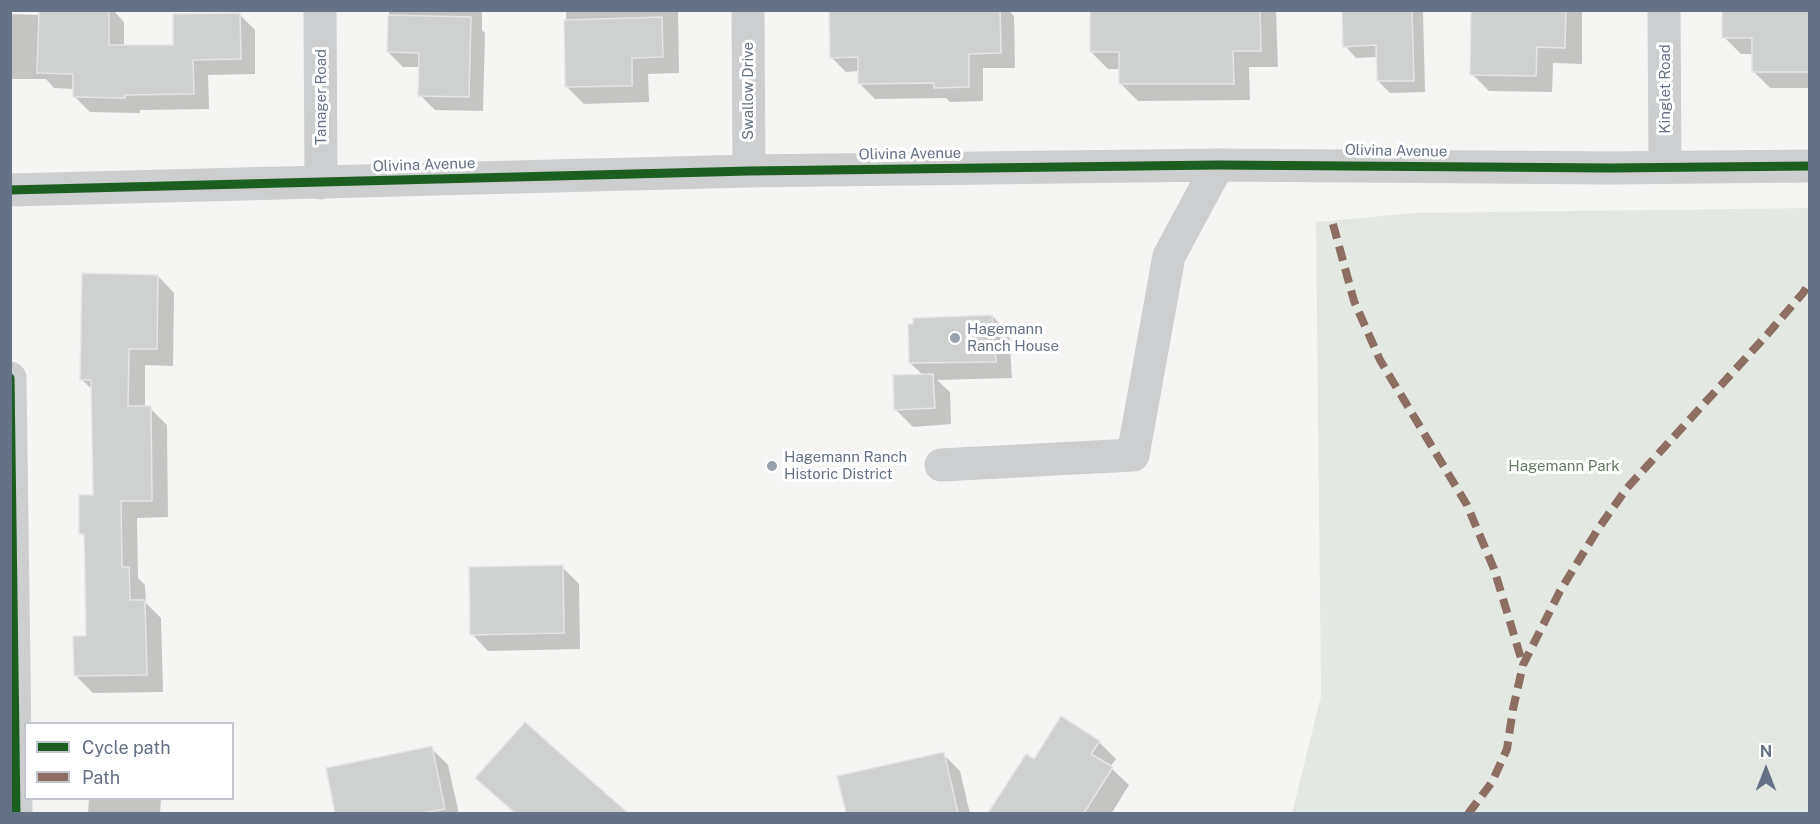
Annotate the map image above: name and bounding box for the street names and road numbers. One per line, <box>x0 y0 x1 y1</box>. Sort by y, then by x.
street label: Swallow Drive <box>739 42 757 140</box>
street label: Kinglet Road <box>1656 44 1674 134</box>
street label: Tanager Road <box>312 49 330 145</box>
street label: Olivina Avenue <box>1345 141 1447 161</box>
street label: Olivina Avenue <box>859 144 961 164</box>
street label: Olivina Avenue <box>372 154 476 176</box>

